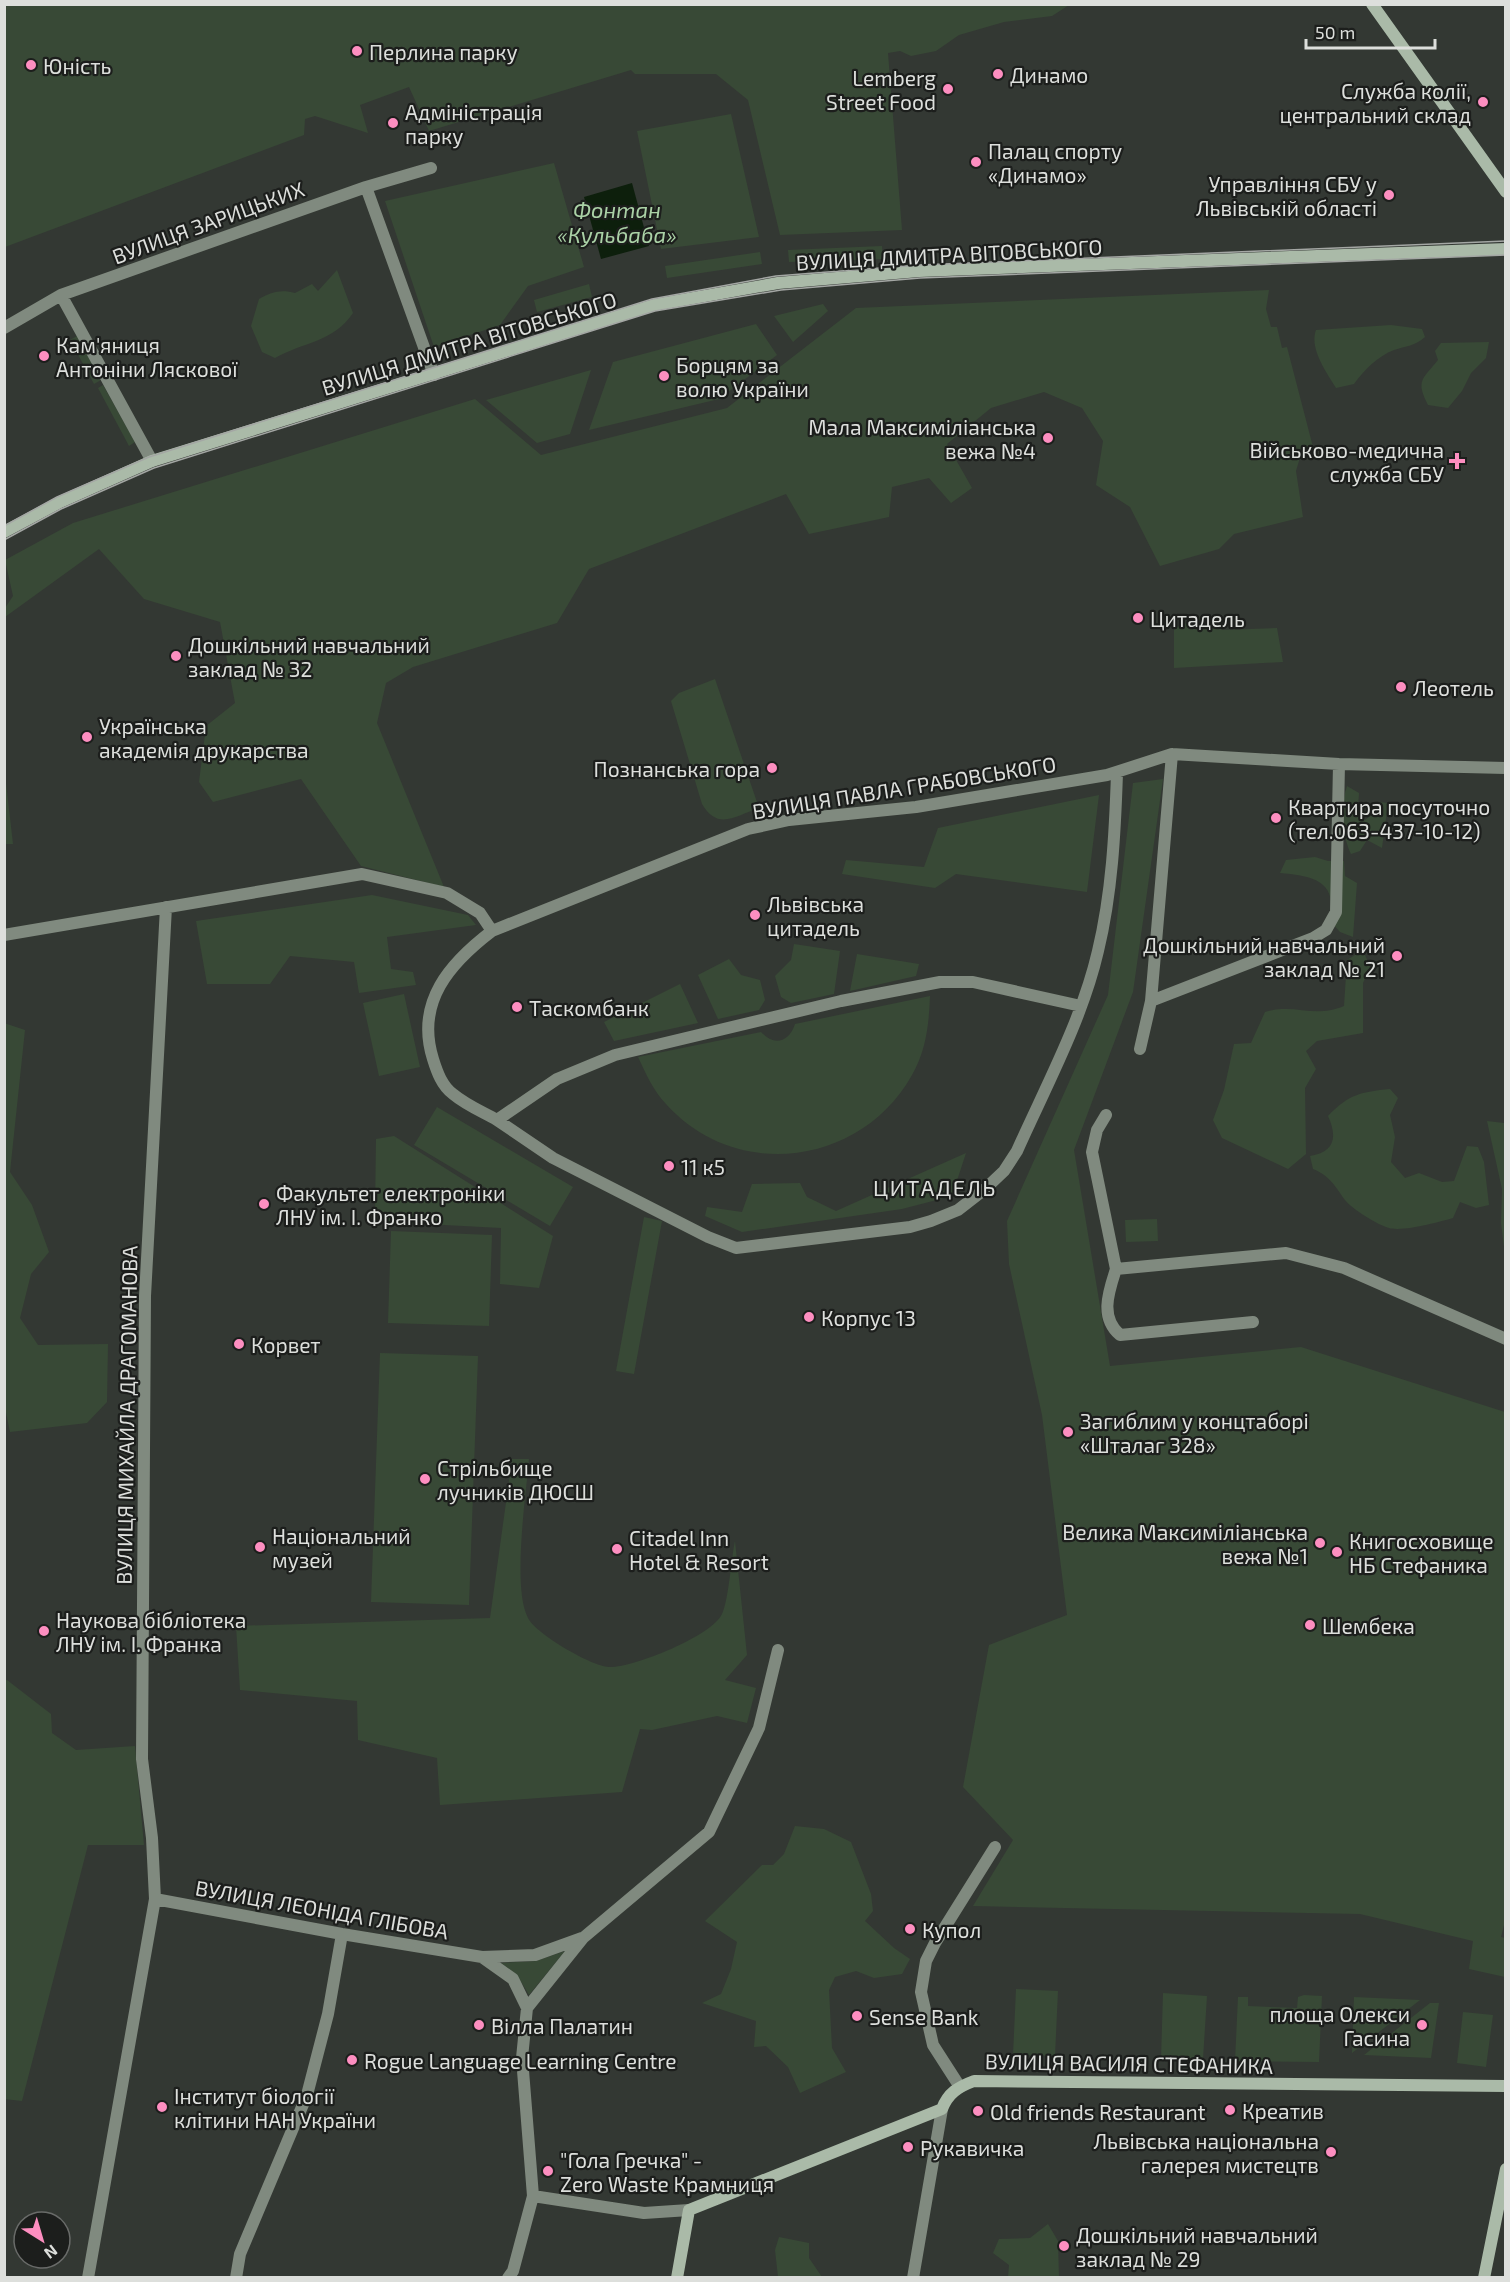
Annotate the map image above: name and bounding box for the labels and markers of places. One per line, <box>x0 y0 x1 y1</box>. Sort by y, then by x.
place label: Перлина парку <box>369 39 518 65</box>
marker: Перлина парку <box>350 44 364 58</box>
place label: Юність <box>43 53 111 78</box>
marker: Юність <box>24 58 38 72</box>
place label: Динамо <box>1010 62 1088 87</box>
place label: Lemberg Street Food <box>826 65 936 114</box>
marker: Динамо <box>991 67 1005 81</box>
place label: Служба колії, центральний склад <box>1279 78 1471 127</box>
marker: Lemberg Street Food <box>941 82 955 96</box>
marker: Служба колії, центральний склад <box>1476 95 1490 109</box>
place label: Адміністрація парку <box>405 99 542 149</box>
marker: Адміністрація парку <box>386 116 400 130</box>
place label: Палац спорту «Динамо» <box>988 138 1122 187</box>
marker: Палац спорту «Динамо» <box>969 155 983 169</box>
place label: Управління СБУ у Львівській області <box>1196 171 1377 220</box>
marker: Управління СБУ у Львівській області <box>1382 188 1396 202</box>
place label: Кам'яниця Антоніни Ляскової <box>56 332 238 381</box>
marker: Кам'яниця Антоніни Ляскової <box>37 349 51 363</box>
place label: Борцям за волю України <box>676 352 809 401</box>
marker: Борцям за волю України <box>657 369 671 383</box>
place label: Мала Максиміліанська вежа №4 <box>808 414 1036 463</box>
marker: Мала Максиміліанська вежа №4 <box>1041 431 1055 445</box>
place label: Військово-медична служба СБУ <box>1250 437 1444 487</box>
marker: Військово-медична служба СБУ <box>1448 452 1466 470</box>
place label: Цитадель <box>1150 606 1245 631</box>
marker: Цитадель <box>1131 611 1145 625</box>
place label: Дошкільний навчальний заклад № 32 <box>188 632 430 681</box>
marker: Дошкільний навчальний заклад № 32 <box>169 649 183 663</box>
place label: Леотель <box>1413 675 1494 700</box>
marker: Леотель <box>1394 680 1408 694</box>
place label: Українська академія друкарства <box>99 713 309 763</box>
marker: Українська академія друкарства <box>80 730 94 744</box>
place label: Познанська гора <box>594 756 760 781</box>
marker: Познанська гора <box>765 761 779 775</box>
place label: Квартира посуточно (тел.063-437-10-12) <box>1288 794 1490 843</box>
marker: Квартира посуточно (тел.063-437-10-12) <box>1269 811 1283 825</box>
place label: Львівська цитадель <box>767 891 864 940</box>
marker: Львівська цитадель <box>748 908 762 922</box>
place label: Дошкільний навчальний заклад № 21 <box>1143 932 1385 981</box>
marker: Дошкільний навчальний заклад № 21 <box>1390 949 1404 963</box>
place label: Таскомбанк <box>529 995 649 1020</box>
marker: Таскомбанк <box>510 1000 524 1014</box>
place label: 11 к5 <box>681 1154 725 1179</box>
marker: 11 к5 <box>662 1159 676 1173</box>
place label: Факультет електроніки ЛНУ ім. І. Франко <box>276 1180 505 1229</box>
marker: Факультет електроніки ЛНУ ім. І. Франко <box>257 1197 271 1211</box>
place label: Корпус 13 <box>821 1305 916 1331</box>
marker: Корпус 13 <box>802 1310 816 1324</box>
place label: Корвет <box>251 1332 321 1357</box>
marker: Корвет <box>232 1337 246 1351</box>
place label: Загиблим у концтаборі «Шталаг 328» <box>1080 1408 1309 1457</box>
marker: Загиблим у концтаборі «Шталаг 328» <box>1061 1425 1075 1439</box>
place label: Стрільбище лучників ДЮСШ <box>437 1455 594 1505</box>
marker: Стрільбище лучників ДЮСШ <box>418 1472 432 1486</box>
place label: Велика Максиміліанська вежа №1 <box>1062 1519 1308 1568</box>
place label: Національний музей <box>272 1523 411 1573</box>
place label: Citadel Inn Hotel & Resort <box>629 1525 769 1574</box>
place label: Книгосховище НБ Стефаника <box>1349 1528 1494 1577</box>
marker: Велика Максиміліанська вежа №1 <box>1313 1536 1327 1550</box>
marker: Національний музей <box>253 1540 267 1554</box>
marker: Citadel Inn Hotel & Resort <box>610 1542 624 1556</box>
marker: Книгосховище НБ Стефаника <box>1330 1545 1344 1559</box>
place label: Наукова бібліотека ЛНУ ім. І. Франка <box>56 1607 246 1656</box>
place label: Шембека <box>1322 1613 1415 1638</box>
marker: Шембека <box>1303 1618 1317 1632</box>
marker: Наукова бібліотека ЛНУ ім. І. Франка <box>37 1624 51 1638</box>
place label: Купол <box>922 1917 981 1943</box>
marker: Купол <box>903 1922 917 1936</box>
place label: площа Олекси Гасина <box>1270 2001 1410 2050</box>
place label: Sense Bank <box>869 2004 979 2029</box>
marker: Sense Bank <box>850 2009 864 2023</box>
place label: Вілла Палатин <box>491 2013 633 2038</box>
marker: Вілла Палатин <box>472 2018 486 2032</box>
marker: площа Олекси Гасина <box>1415 2018 1429 2032</box>
place label: Rogue Language Learning Centre <box>364 2048 677 2073</box>
marker: Rogue Language Learning Centre <box>345 2053 359 2067</box>
place label: Інститут біології клітини НАН України <box>174 2083 376 2132</box>
place label: Креатив <box>1242 2098 1324 2123</box>
place label: Old friends Restaurant <box>990 2099 1206 2124</box>
marker: Інститут біології клітини НАН України <box>155 2100 169 2114</box>
marker: Креатив <box>1223 2103 1237 2117</box>
marker: Old friends Restaurant <box>971 2104 985 2118</box>
place label: Львівська національна галерея мистецтв <box>1093 2128 1319 2177</box>
place label: Рукавичка <box>920 2135 1024 2161</box>
marker: Рукавичка <box>901 2140 915 2154</box>
marker: Львівська національна галерея мистецтв <box>1324 2145 1338 2159</box>
place label: "Гола Гречка" - Zero Waste Крамниця <box>560 2147 774 2196</box>
marker: "Гола Гречка" - Zero Waste Крамниця <box>541 2164 555 2178</box>
place label: Дошкільний навчальний заклад № 29 <box>1076 2222 1318 2271</box>
marker: Дошкільний навчальний заклад № 29 <box>1057 2239 1071 2253</box>

